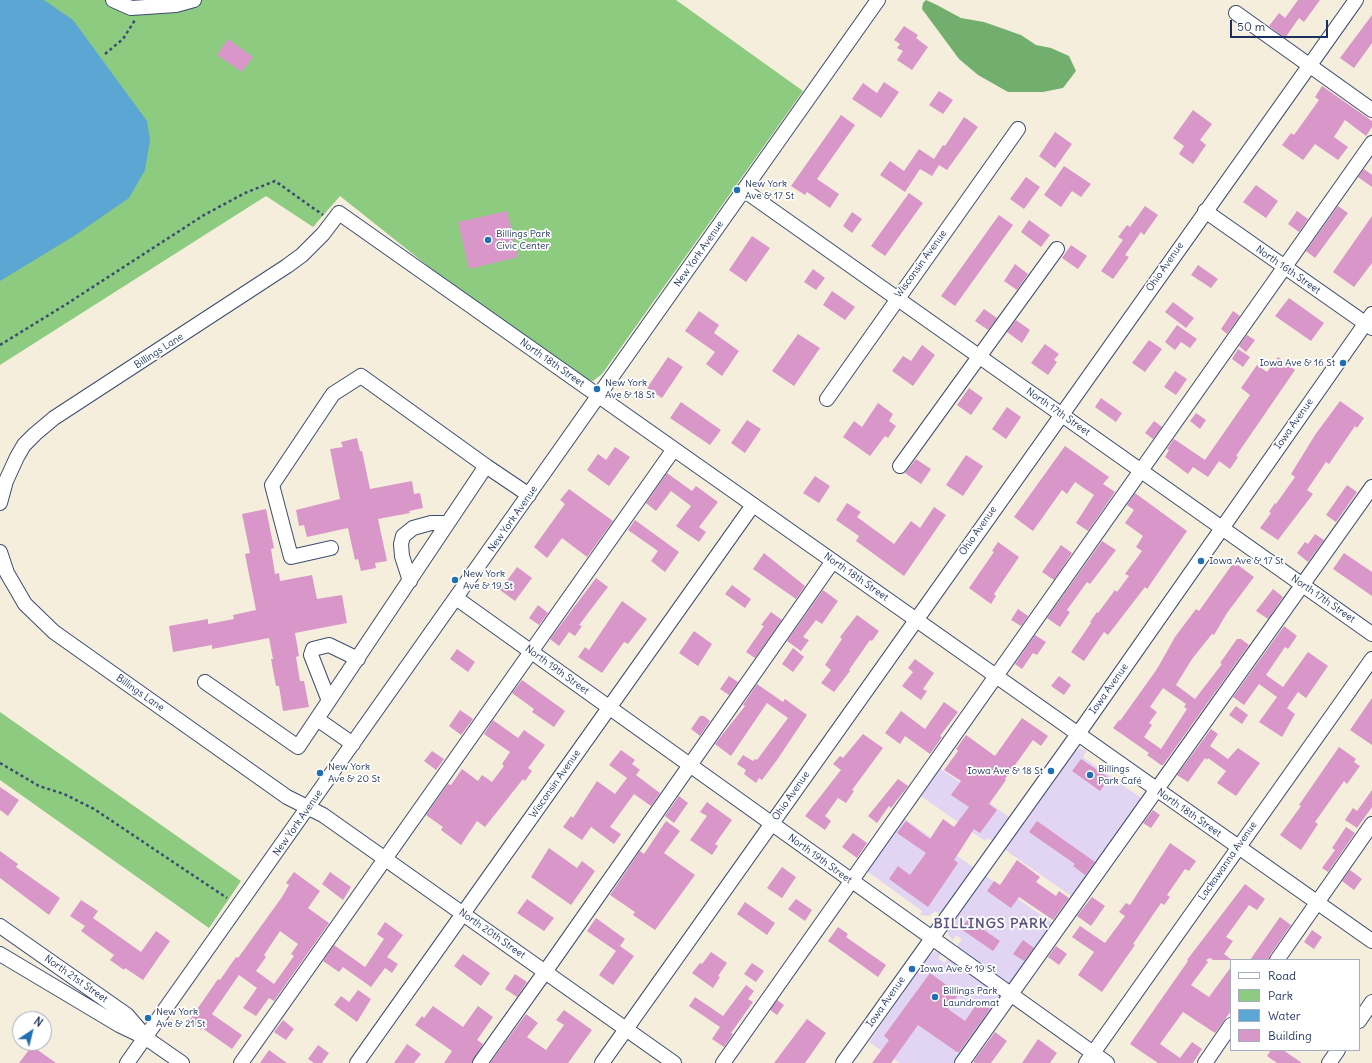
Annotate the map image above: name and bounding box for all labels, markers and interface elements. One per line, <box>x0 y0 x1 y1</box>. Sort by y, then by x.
scale bar <box>1232 12 1330 38</box>
text: 50 m <box>1237 19 1265 34</box>
place label: New York Ave & 17 St <box>745 178 794 202</box>
marker: New York Ave & 17 St <box>732 185 742 195</box>
street label: New York Avenue <box>672 219 726 289</box>
place label: Billings Park Civic Center <box>496 228 550 252</box>
street label: Wisconsin Avenue <box>892 228 950 300</box>
marker: Billings Park Civic Center <box>483 235 493 245</box>
street label: Ohio Avenue <box>1144 240 1186 294</box>
street label: North 16th Street <box>1253 243 1323 297</box>
street label: Billings Lane <box>132 331 186 371</box>
street label: North 18th Street <box>517 336 587 390</box>
place label: Iowa Ave & 16 St <box>1259 357 1335 369</box>
marker: Iowa Ave & 16 St <box>1338 358 1348 368</box>
place label: New York Ave & 18 St <box>605 377 655 400</box>
marker: New York Ave & 18 St <box>592 384 602 394</box>
street label: North 17th Street <box>1024 386 1092 438</box>
street label: Iowa Avenue <box>1272 396 1316 452</box>
street label: New York Avenue <box>486 484 540 554</box>
street label: Ohio Avenue <box>957 504 999 558</box>
street label: North 18th Street <box>821 550 891 604</box>
place label: Iowa Ave & 17 St <box>1209 555 1284 567</box>
marker: Iowa Ave & 17 St <box>1196 556 1206 566</box>
place label: New York Ave & 19 St <box>463 568 513 592</box>
street label: North 17th Street <box>1289 573 1357 625</box>
marker: New York Ave & 19 St <box>450 575 460 585</box>
street label: North 19th Street <box>523 643 591 697</box>
street label: Iowa Avenue <box>1087 661 1131 717</box>
street label: Billings Lane <box>114 672 166 714</box>
street label: Wisconsin Avenue <box>527 747 583 821</box>
place label: New York Ave & 20 St <box>328 761 380 784</box>
place label: Billings Park Café <box>1098 763 1142 786</box>
place label: Iowa Ave & 18 St <box>967 765 1043 777</box>
marker: Iowa Ave & 18 St <box>1046 766 1056 776</box>
marker: New York Ave & 20 St <box>315 768 325 778</box>
street label: Ohio Avenue <box>770 769 812 823</box>
marker: Billings Park Café <box>1085 770 1095 780</box>
street label: North 18th Street <box>1154 786 1224 840</box>
street label: New York Avenue <box>271 788 325 858</box>
street label: Lackawanna Avenue <box>1196 819 1260 903</box>
street label: North 19th Street <box>786 832 854 886</box>
street label: North 20th Street <box>456 907 528 961</box>
district label: BILLINGS PARK <box>934 916 1048 932</box>
street label: North 21st Street <box>42 953 110 1005</box>
legend <box>1230 959 1360 1051</box>
place label: Iowa Ave & 19 St <box>920 963 996 975</box>
marker: Iowa Ave & 19 St <box>907 964 917 974</box>
text: Road <box>1268 968 1296 983</box>
street label: Iowa Avenue <box>864 974 908 1030</box>
place label: Billings Park Laundromat <box>943 985 999 1008</box>
text: Park <box>1268 988 1293 1003</box>
marker: Billings Park Laundromat <box>930 992 940 1002</box>
place label: New York Ave & 21 St <box>156 1006 206 1030</box>
text: Water <box>1268 1008 1301 1023</box>
north arrow <box>12 1011 52 1051</box>
marker: New York Ave & 21 St <box>143 1013 153 1023</box>
text: N <box>31 1014 45 1030</box>
text: Building <box>1268 1028 1312 1043</box>

